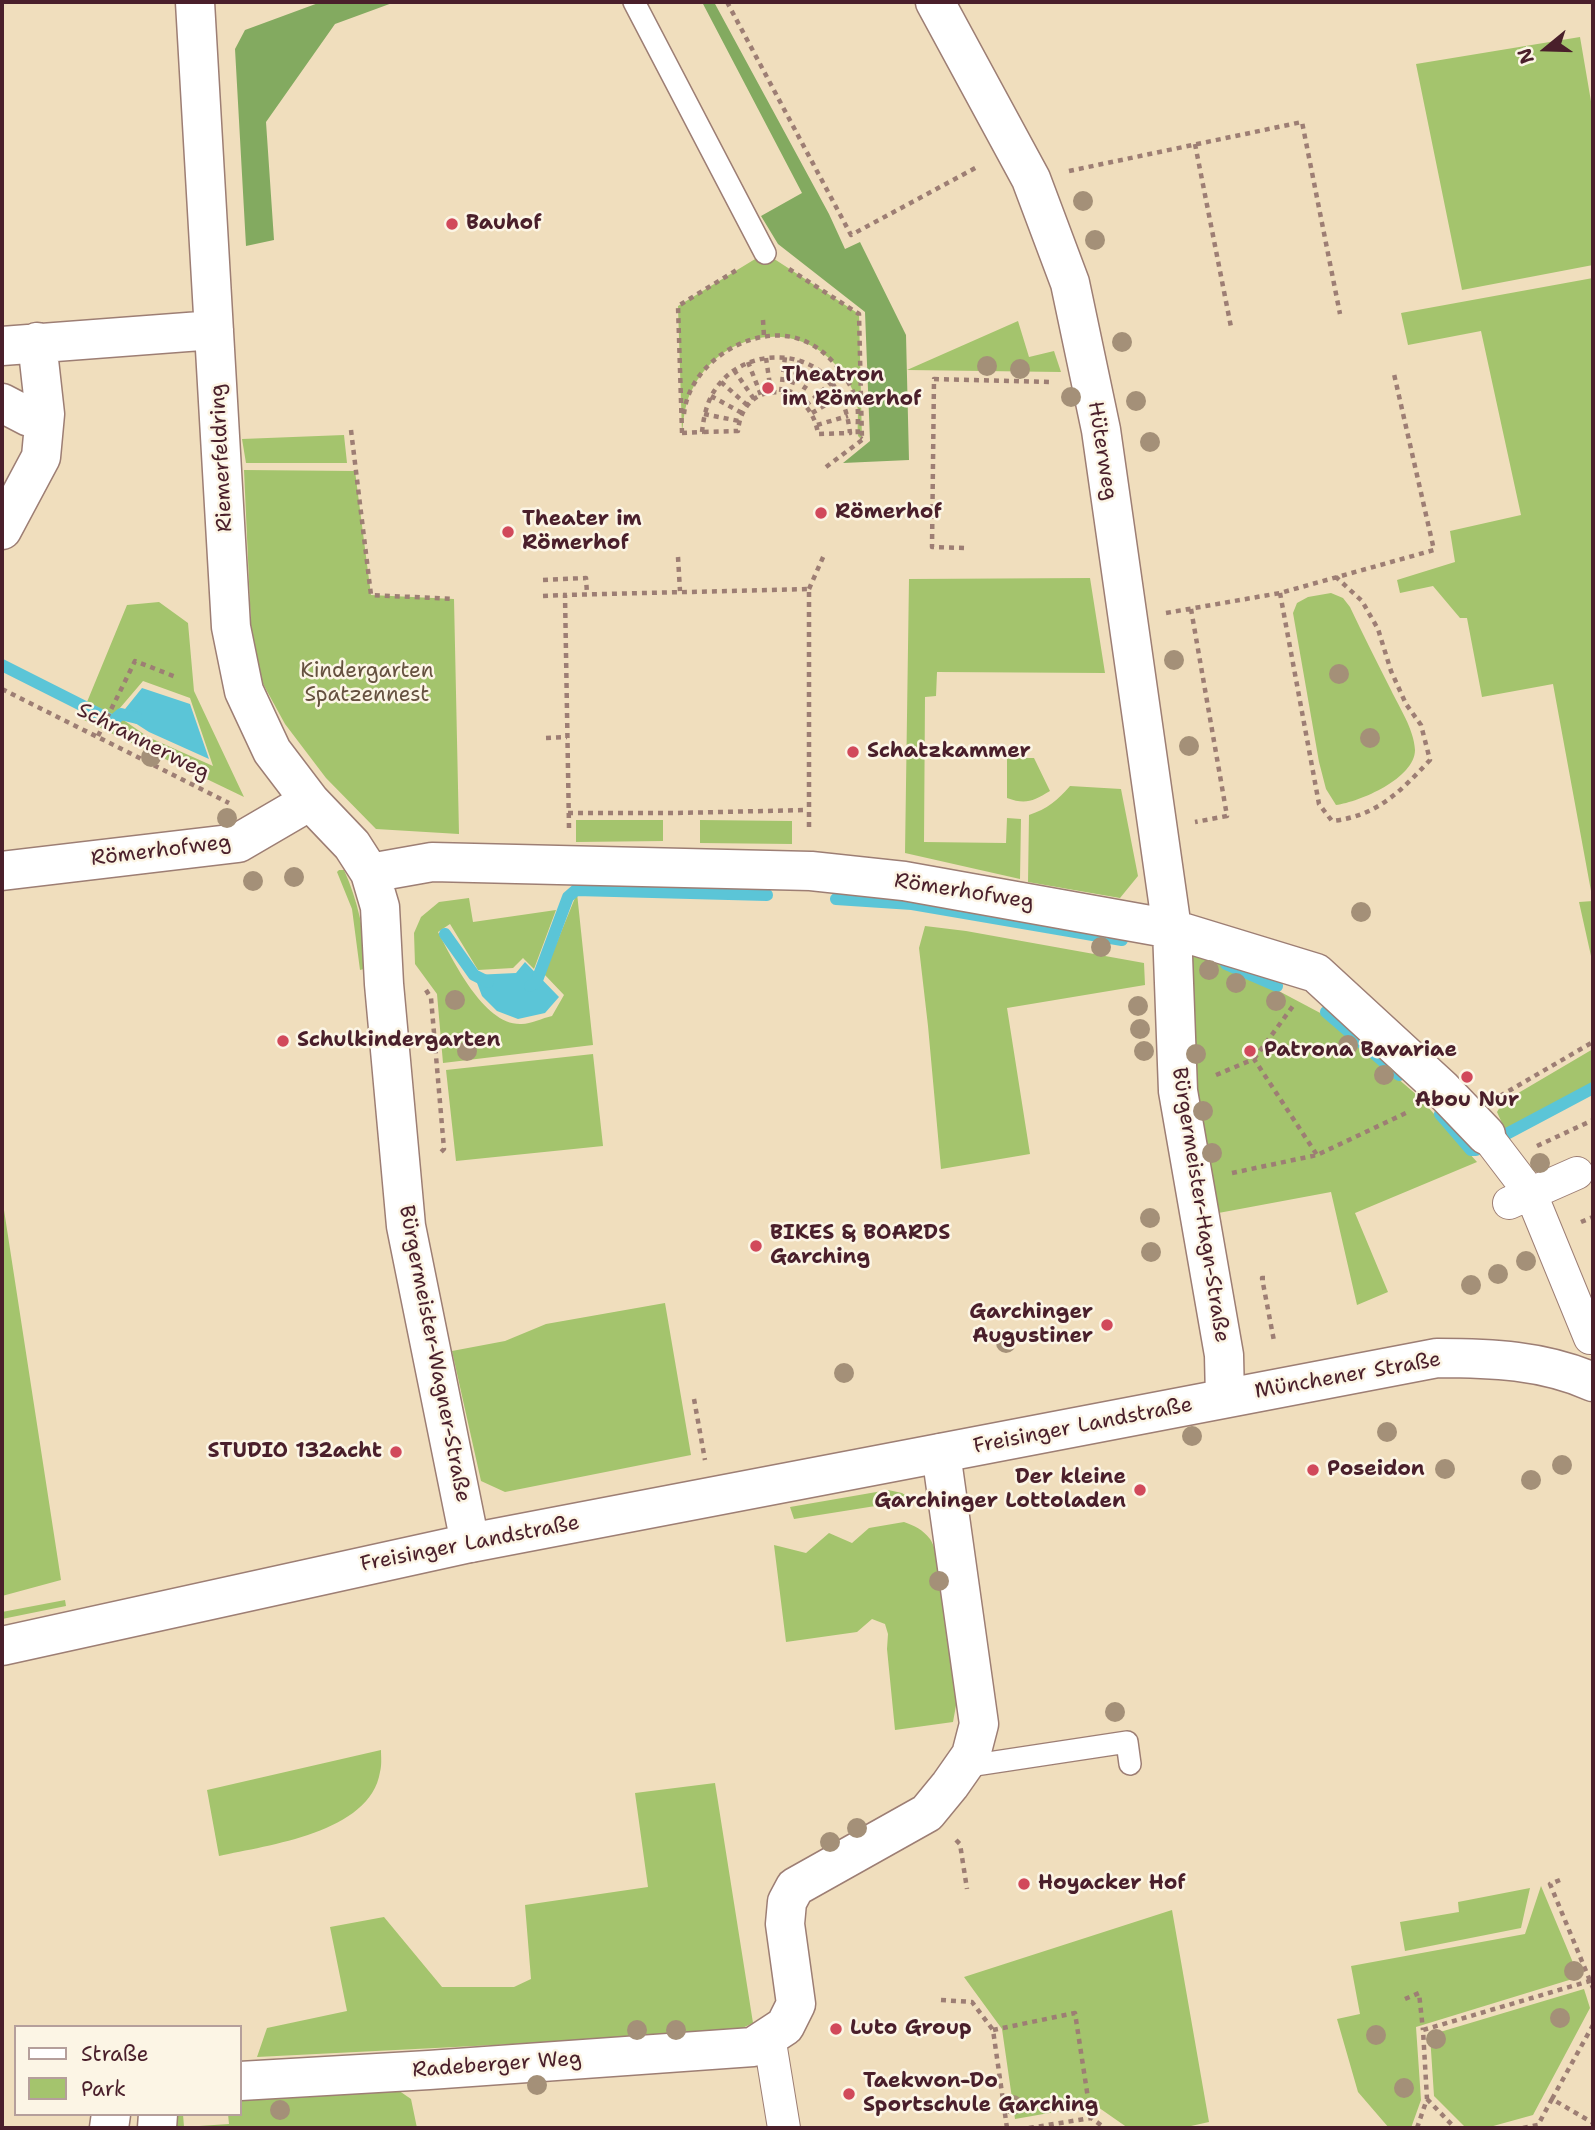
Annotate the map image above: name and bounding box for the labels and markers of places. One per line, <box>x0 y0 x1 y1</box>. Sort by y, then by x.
place label: Bauhof <box>466 211 542 237</box>
marker: Bauhof <box>444 216 460 232</box>
place label: Theatron im Römerhof <box>782 363 922 413</box>
marker: Theatron im Römerhof <box>760 380 776 396</box>
place label: Römerhof <box>835 500 942 526</box>
marker: Römerhof <box>813 505 829 521</box>
place label: Theater im Römerhof <box>522 507 642 557</box>
marker: Theater im Römerhof <box>500 524 516 540</box>
place label: Schatzkammer <box>867 739 1031 765</box>
marker: Schatzkammer <box>845 744 861 760</box>
place label: Schulkindergarten <box>297 1028 500 1054</box>
marker: Schulkindergarten <box>275 1033 291 1049</box>
place label: Patrona Bavariae <box>1264 1038 1457 1064</box>
marker: Patrona Bavariae <box>1242 1043 1258 1059</box>
marker: Abou Nur <box>1459 1069 1475 1085</box>
place label: Abou Nur <box>1415 1088 1519 1114</box>
place label: BIKES & BOARDS Garching <box>770 1221 950 1271</box>
marker: BIKES & BOARDS Garching <box>748 1238 764 1254</box>
place label: Garchinger Augustiner <box>969 1300 1093 1350</box>
marker: Garchinger Augustiner <box>1099 1317 1115 1333</box>
place label: STUDIO 132acht <box>207 1439 382 1465</box>
marker: STUDIO 132acht <box>388 1444 404 1460</box>
place label: Poseidon <box>1327 1457 1425 1483</box>
marker: Poseidon <box>1305 1462 1321 1478</box>
place label: Der kleine Garchinger Lottoladen <box>874 1465 1126 1515</box>
marker: Der kleine Garchinger Lottoladen <box>1132 1482 1148 1498</box>
place label: Hoyacker Hof <box>1038 1871 1186 1897</box>
marker: Hoyacker Hof <box>1016 1876 1032 1892</box>
place label: Luto Group <box>850 2016 972 2042</box>
marker: Luto Group <box>828 2021 844 2037</box>
place label: Taekwon-Do Sportschule Garching <box>863 2069 1098 2119</box>
marker: Taekwon-Do Sportschule Garching <box>841 2086 857 2102</box>

